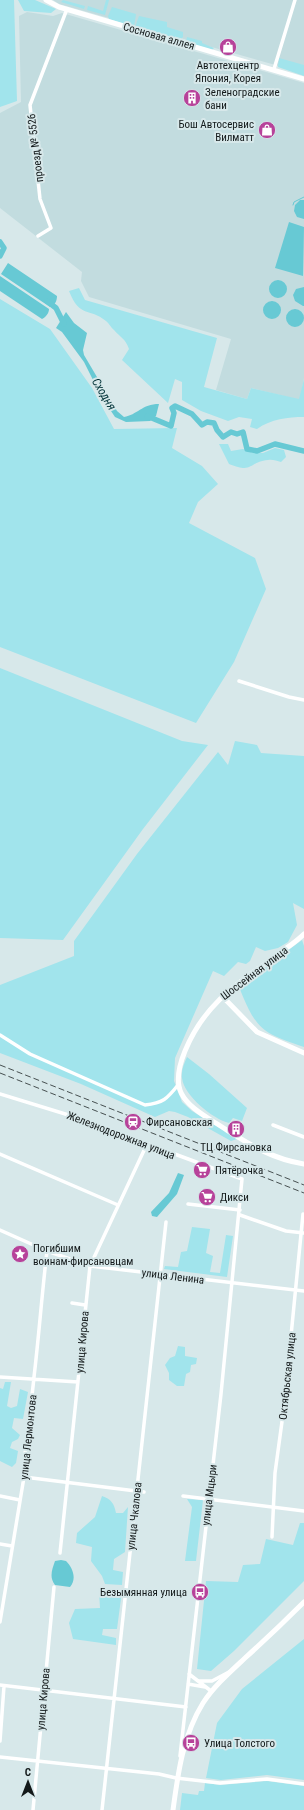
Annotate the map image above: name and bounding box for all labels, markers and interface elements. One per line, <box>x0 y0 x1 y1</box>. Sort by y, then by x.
street label: Сосновая аллея <box>122 20 196 53</box>
shop icon: Автотехцентр Япония, Корея <box>218 37 238 57</box>
place label: Автотехцентр Япония, Корея <box>195 59 261 85</box>
place label: Зеленоградские бани <box>205 86 280 112</box>
building icon: Зеленоградские бани <box>182 88 202 108</box>
street label: проезд № 5526 <box>25 113 46 183</box>
place label: Бош Автосервис Вилматт <box>178 118 254 144</box>
shop icon: Бош Автосервис Вилматт <box>257 120 277 140</box>
water label: Сходня <box>89 375 119 413</box>
street label: Шоссейная улица <box>218 944 290 1003</box>
street label: Железнодорожная улица <box>65 1109 177 1162</box>
station icon: Фирсановская <box>123 1112 143 1132</box>
place label: Фирсановская <box>146 1116 212 1129</box>
building icon: ТЦ Фирсановка <box>226 1119 246 1139</box>
place label: ТЦ Фирсановка <box>200 1141 272 1154</box>
supermarket icon: Пятёрочка <box>192 1160 212 1180</box>
place label: Пятёрочка <box>215 1164 263 1177</box>
supermarket icon: Дикси <box>197 1187 217 1207</box>
place label: Дикси <box>220 1191 249 1204</box>
place label: Погибшим воинам-фирсановцам <box>33 1242 133 1268</box>
place icon: Погибшим воинам-фирсановцам <box>10 1244 30 1264</box>
street label: улица Ленина <box>141 1266 205 1287</box>
street label: улица Кирова <box>73 1310 92 1374</box>
street label: Октябрьская улица <box>276 1332 299 1420</box>
street label: улица Лермонтова <box>18 1394 39 1480</box>
street label: улица Мцыри <box>199 1464 220 1526</box>
street label: улица Чкалова <box>124 1481 145 1551</box>
bus stop icon: Безымянная улица <box>190 1582 210 1602</box>
place label: Безымянная улица <box>100 1586 187 1599</box>
street label: улица Кирова <box>34 1667 53 1731</box>
bus stop icon: Улица Толстого <box>181 1733 201 1753</box>
place label: Улица Толстого <box>204 1737 275 1750</box>
north arrow <box>8 1762 48 1802</box>
text: С <box>25 1766 31 1779</box>

